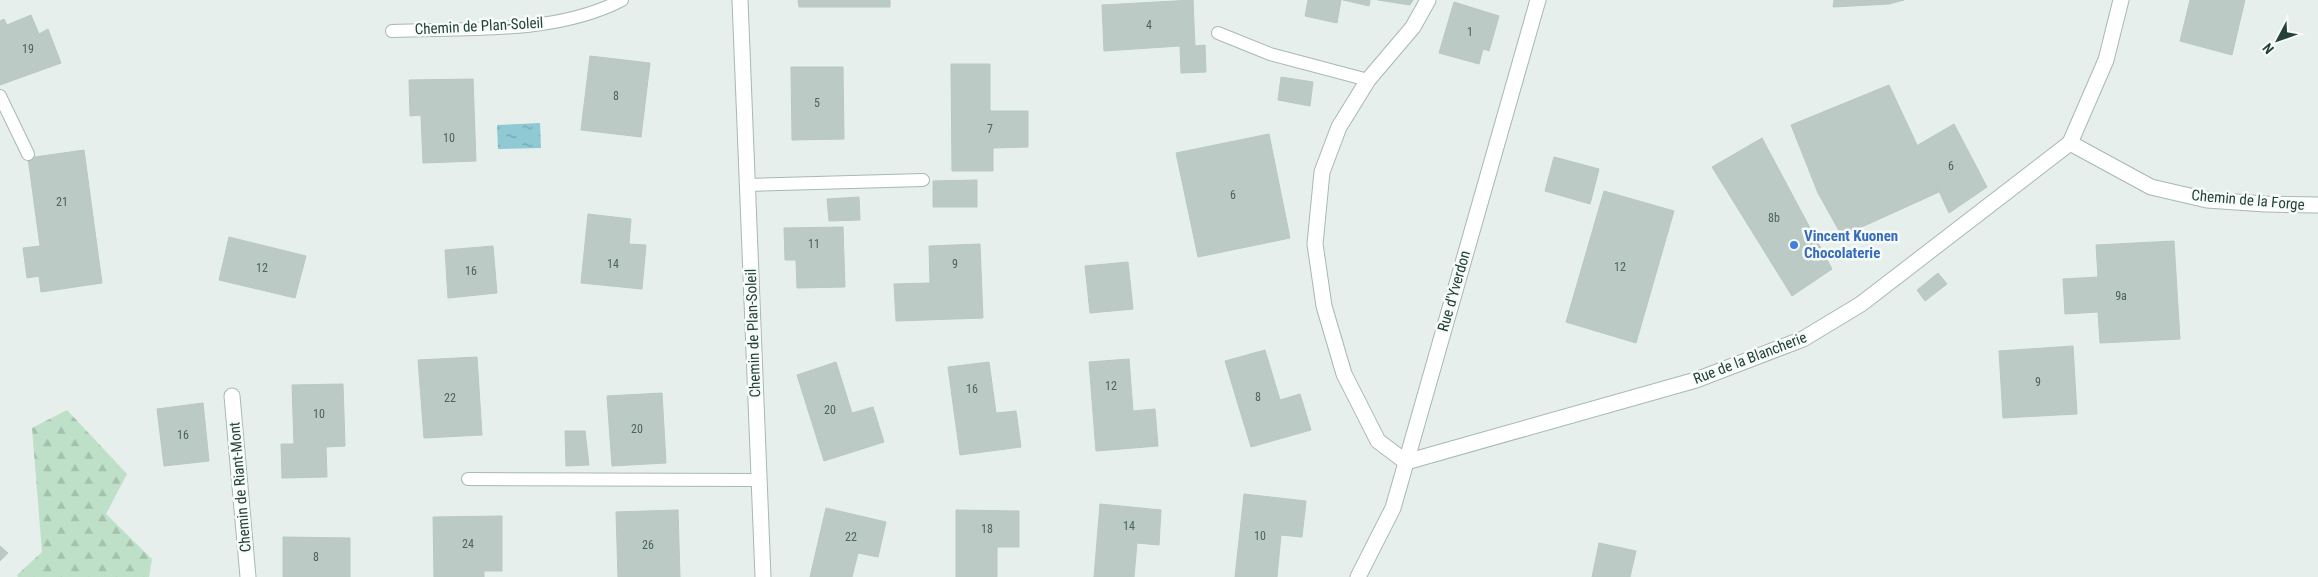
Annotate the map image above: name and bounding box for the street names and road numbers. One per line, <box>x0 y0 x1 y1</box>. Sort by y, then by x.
street label: Chemin de Plan-Soleil <box>414 14 544 38</box>
street label: Chemin de la Forge <box>2191 186 2305 214</box>
street label: Rue d'Yverdon <box>1434 248 1474 334</box>
street label: Chemin de Plan-Soleil <box>742 268 764 398</box>
street label: Rue de la Blancherie <box>1691 328 1809 388</box>
street label: Chemin de Riant-Mont <box>225 421 255 553</box>

